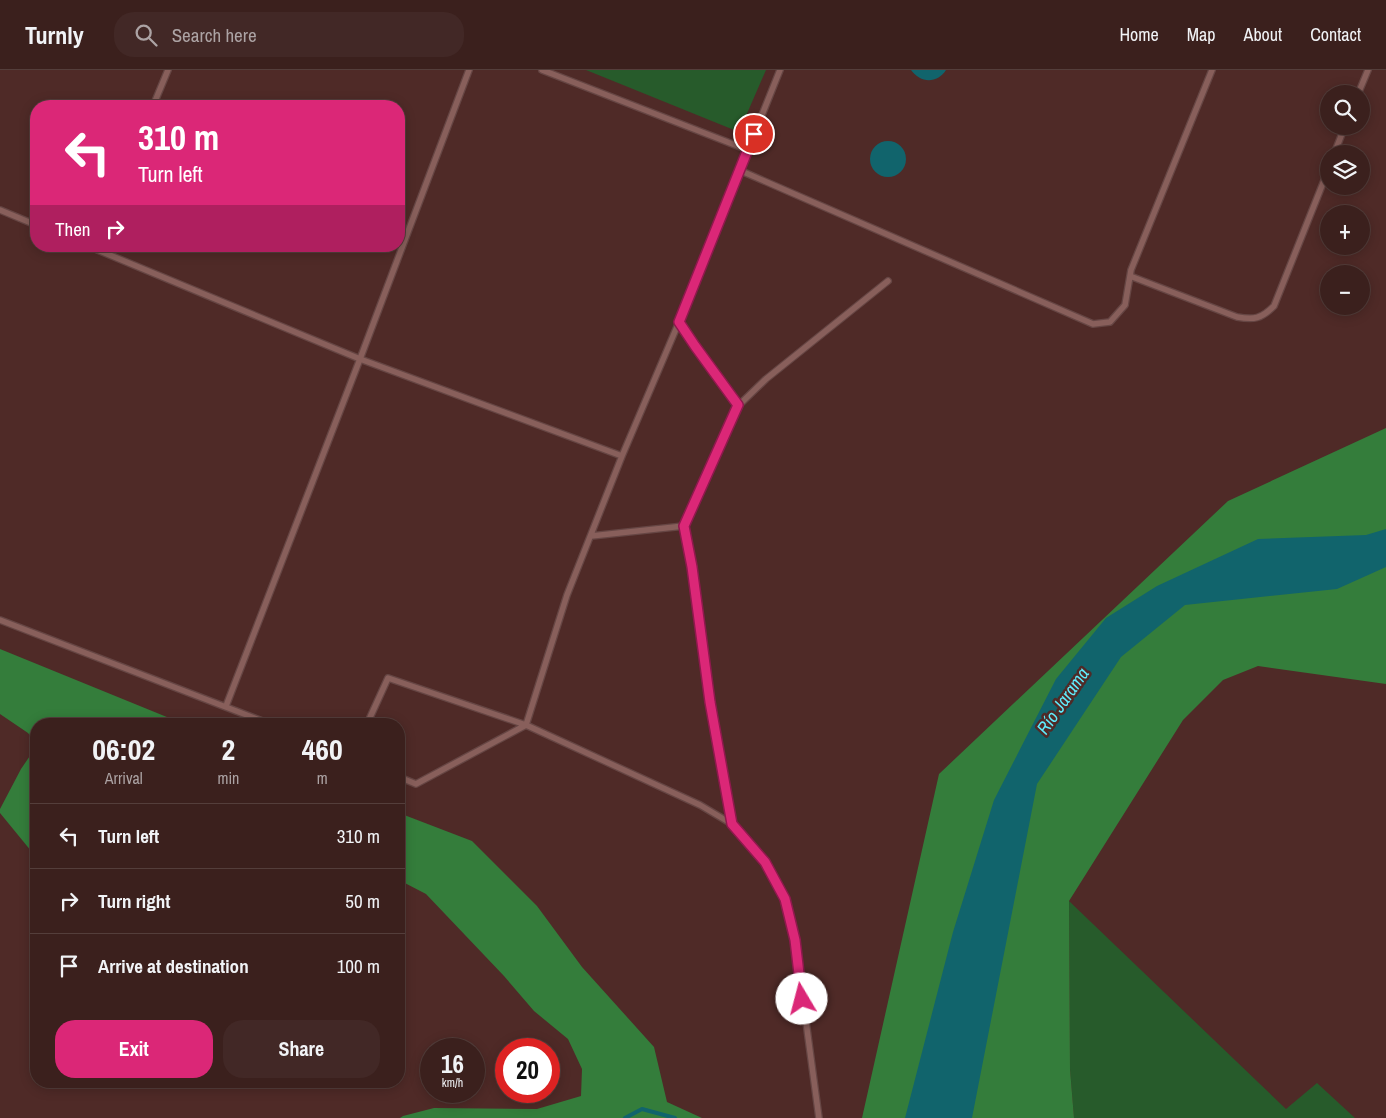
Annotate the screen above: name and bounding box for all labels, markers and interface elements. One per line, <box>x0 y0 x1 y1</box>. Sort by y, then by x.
search box <box>114 12 464 57</box>
text: Turnly <box>25 19 84 51</box>
icon: search <box>132 21 160 49</box>
text: Search here <box>172 22 257 48</box>
text: Home <box>1119 22 1159 47</box>
text: Map <box>1187 22 1216 47</box>
text: About <box>1244 22 1282 47</box>
text: Contact <box>1310 22 1361 47</box>
map controls <box>1320 85 1370 315</box>
button: search <box>1320 85 1370 135</box>
pin <box>733 113 775 155</box>
text: 310 m <box>138 114 219 161</box>
icon: left <box>55 120 120 185</box>
icon: arrive <box>740 120 768 148</box>
button: layers <box>1320 145 1370 195</box>
text: Turn left <box>138 159 203 189</box>
button: + <box>1320 205 1370 255</box>
icon: right <box>101 215 129 243</box>
text: Then <box>55 216 91 242</box>
button: − <box>1320 265 1370 315</box>
water label: Río Jarama <box>1030 662 1095 739</box>
text: 06:02 <box>92 729 155 769</box>
text: 2 <box>222 729 235 769</box>
text: 460 <box>302 729 343 769</box>
text: Arrival <box>105 767 143 789</box>
text: min <box>217 767 239 789</box>
text: m <box>317 767 328 789</box>
icon: left <box>55 822 83 850</box>
text: Turn left <box>98 823 159 849</box>
text: 310 m <box>337 823 380 849</box>
icon: right <box>55 887 83 915</box>
text: Turn right <box>98 888 170 914</box>
text: 50 m <box>345 888 380 914</box>
icon: arrive <box>55 952 83 980</box>
text: Arrive at destination <box>98 953 249 979</box>
text: 100 m <box>337 953 380 979</box>
position arrow <box>775 972 827 1024</box>
button: Exit <box>55 1020 213 1078</box>
button: Share <box>223 1020 380 1078</box>
speed limit sign: 20 <box>495 1038 560 1103</box>
text: 16 <box>441 1047 464 1081</box>
text: km/h <box>442 1075 463 1091</box>

